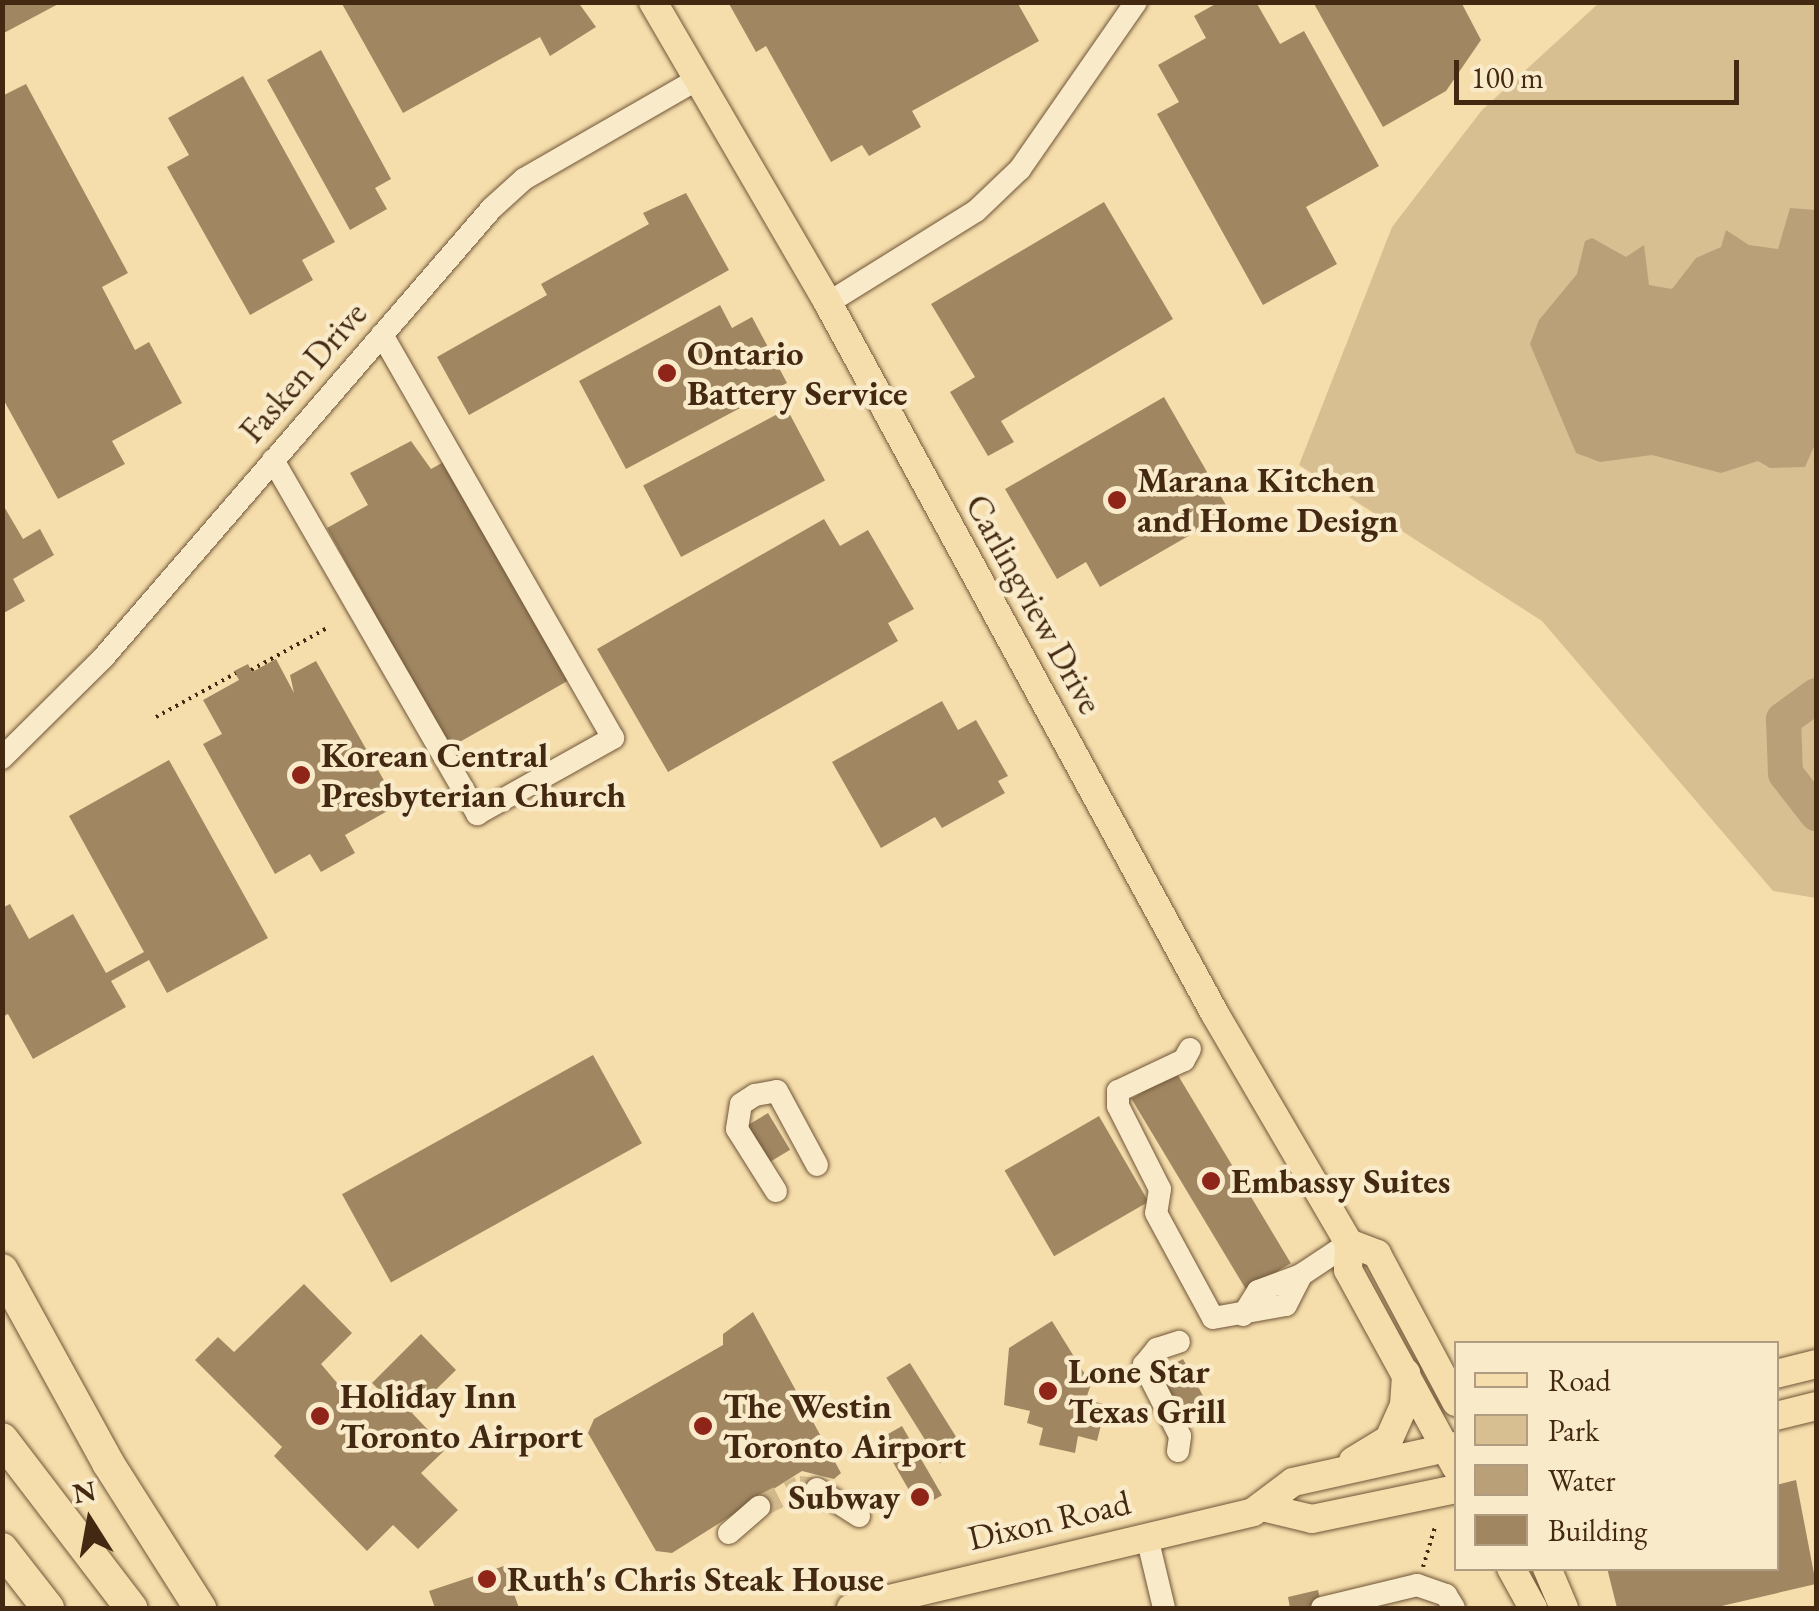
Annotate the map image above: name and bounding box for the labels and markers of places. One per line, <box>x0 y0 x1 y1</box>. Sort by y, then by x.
place label: Ontario Battery Service <box>687 332 908 414</box>
marker: Ontario Battery Service <box>656 362 678 384</box>
place label: Marana Kitchen and Home Design <box>1137 459 1398 541</box>
marker: Marana Kitchen and Home Design <box>1106 489 1128 511</box>
place label: Korean Central Presbyterian Church <box>321 734 626 816</box>
marker: Korean Central Presbyterian Church <box>290 764 312 786</box>
place label: Embassy Suites <box>1231 1160 1450 1202</box>
marker: Embassy Suites <box>1200 1170 1222 1192</box>
place label: Lone Star Texas Grill <box>1068 1350 1226 1432</box>
place label: Holiday Inn Toronto Airport <box>340 1375 583 1457</box>
marker: Lone Star Texas Grill <box>1037 1380 1059 1402</box>
place label: The Westin Toronto Airport <box>723 1385 966 1467</box>
marker: Holiday Inn Toronto Airport <box>309 1405 331 1427</box>
marker: The Westin Toronto Airport <box>692 1415 714 1437</box>
place label: Subway <box>788 1476 900 1518</box>
marker: Subway <box>909 1486 931 1508</box>
place label: Ruth's Chris Steak House <box>507 1558 884 1600</box>
marker: Ruth's Chris Steak House <box>476 1568 498 1590</box>

